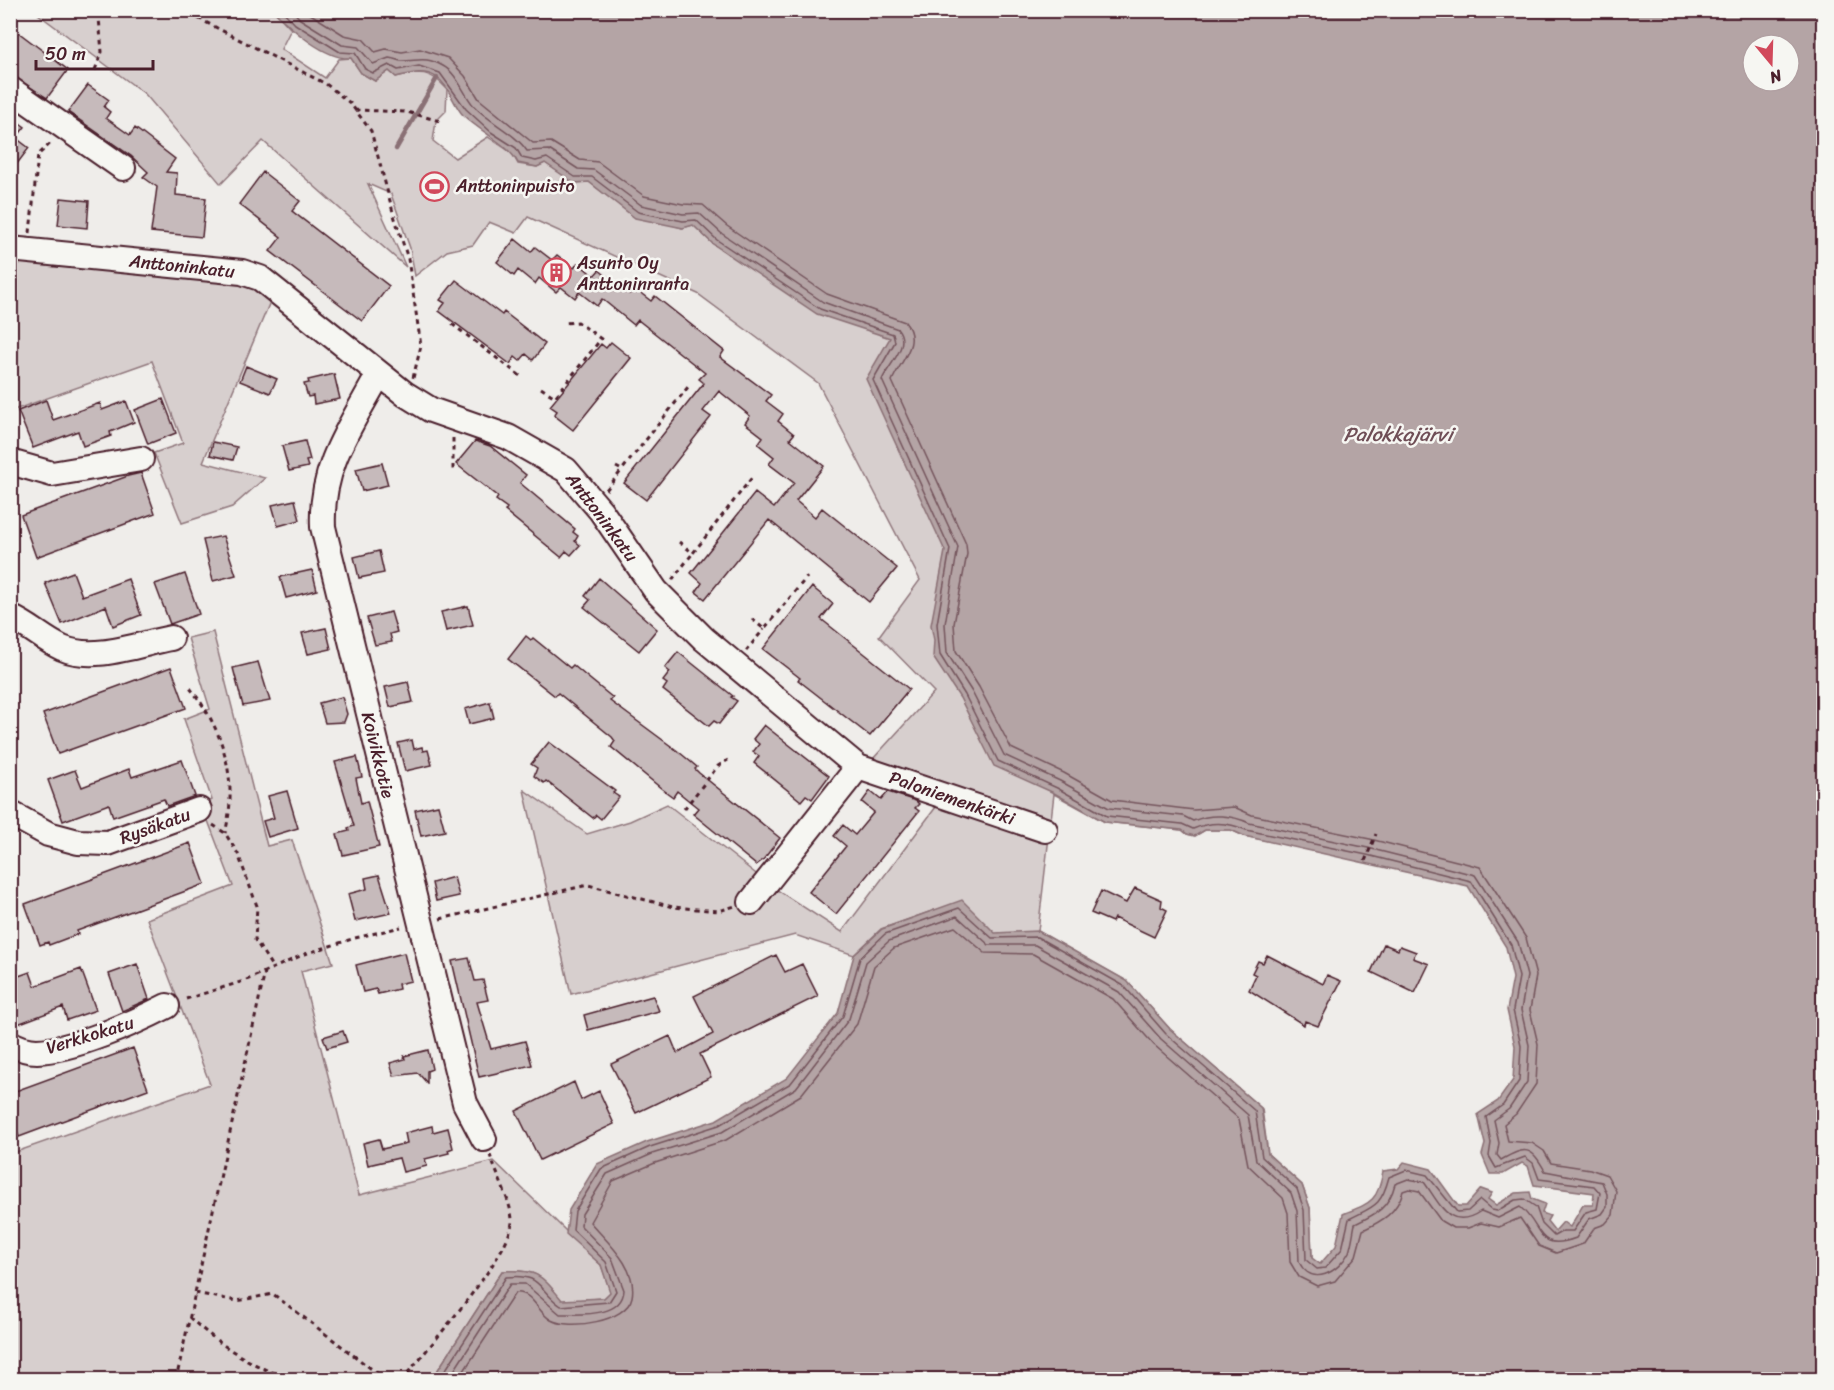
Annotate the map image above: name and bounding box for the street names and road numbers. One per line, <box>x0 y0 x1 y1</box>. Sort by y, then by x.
street label: Anttoninkatu <box>127 244 237 287</box>
street label: Anttoninkatu <box>557 464 647 569</box>
street label: Koivikkotie <box>352 708 404 802</box>
street label: Paloniemenkärki <box>885 761 1020 835</box>
street label: Rysäkatu <box>115 798 195 854</box>
street label: Verkkokatu <box>42 1006 138 1063</box>

